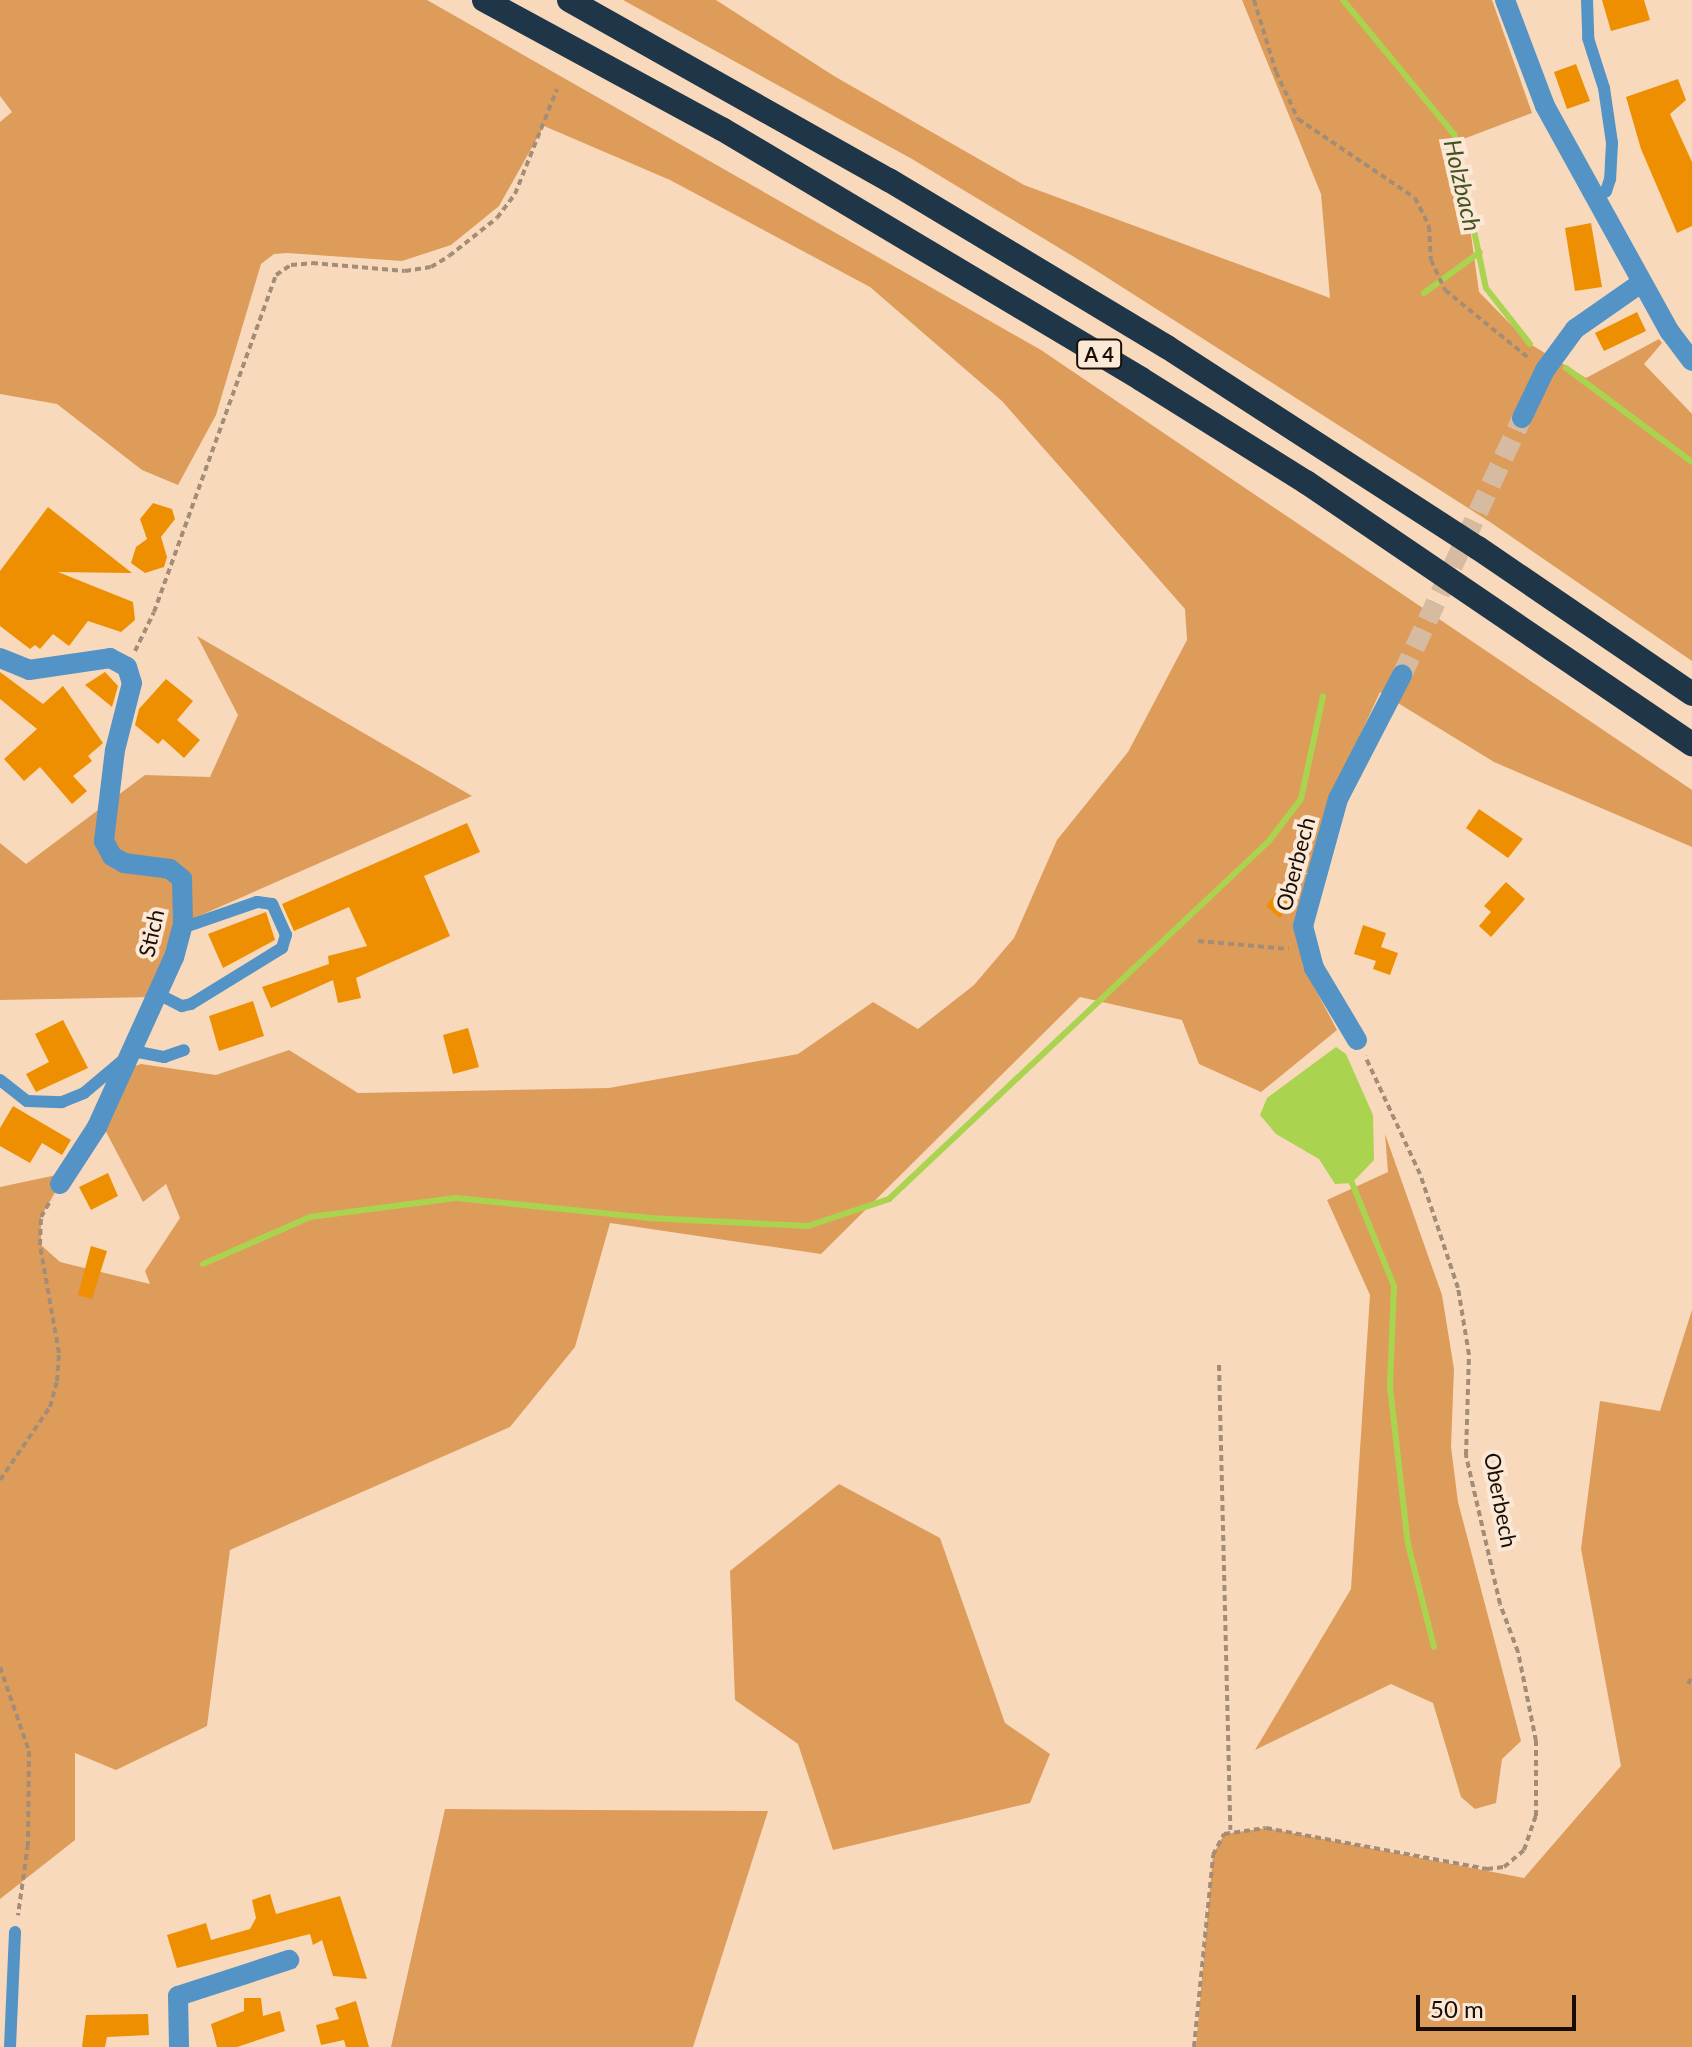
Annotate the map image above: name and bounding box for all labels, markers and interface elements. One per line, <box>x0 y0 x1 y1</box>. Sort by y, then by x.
water label: Holzbach <box>1438 136 1488 234</box>
road number: A 4 <box>1075 338 1123 370</box>
street label: Oberbech <box>1270 814 1320 914</box>
street label: Stich <box>133 907 169 959</box>
street label: Oberbech <box>1479 1450 1523 1550</box>
scale bar <box>1420 1979 1580 2029</box>
text: 50 m <box>1430 1994 1484 2023</box>

